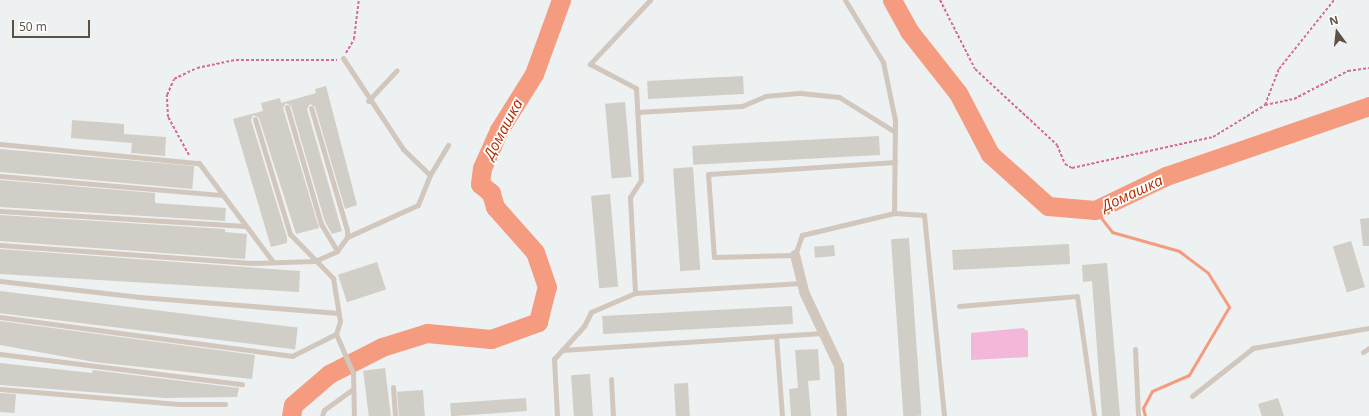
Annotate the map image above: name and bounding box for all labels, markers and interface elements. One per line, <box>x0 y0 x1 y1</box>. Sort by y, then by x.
scale bar <box>14 12 92 38</box>
north arrow <box>1317 12 1357 52</box>
text: N <box>1327 12 1340 28</box>
text: 50 m <box>19 18 47 35</box>
water label: Домашка <box>480 96 526 162</box>
water label: Домашка <box>1099 171 1165 215</box>

